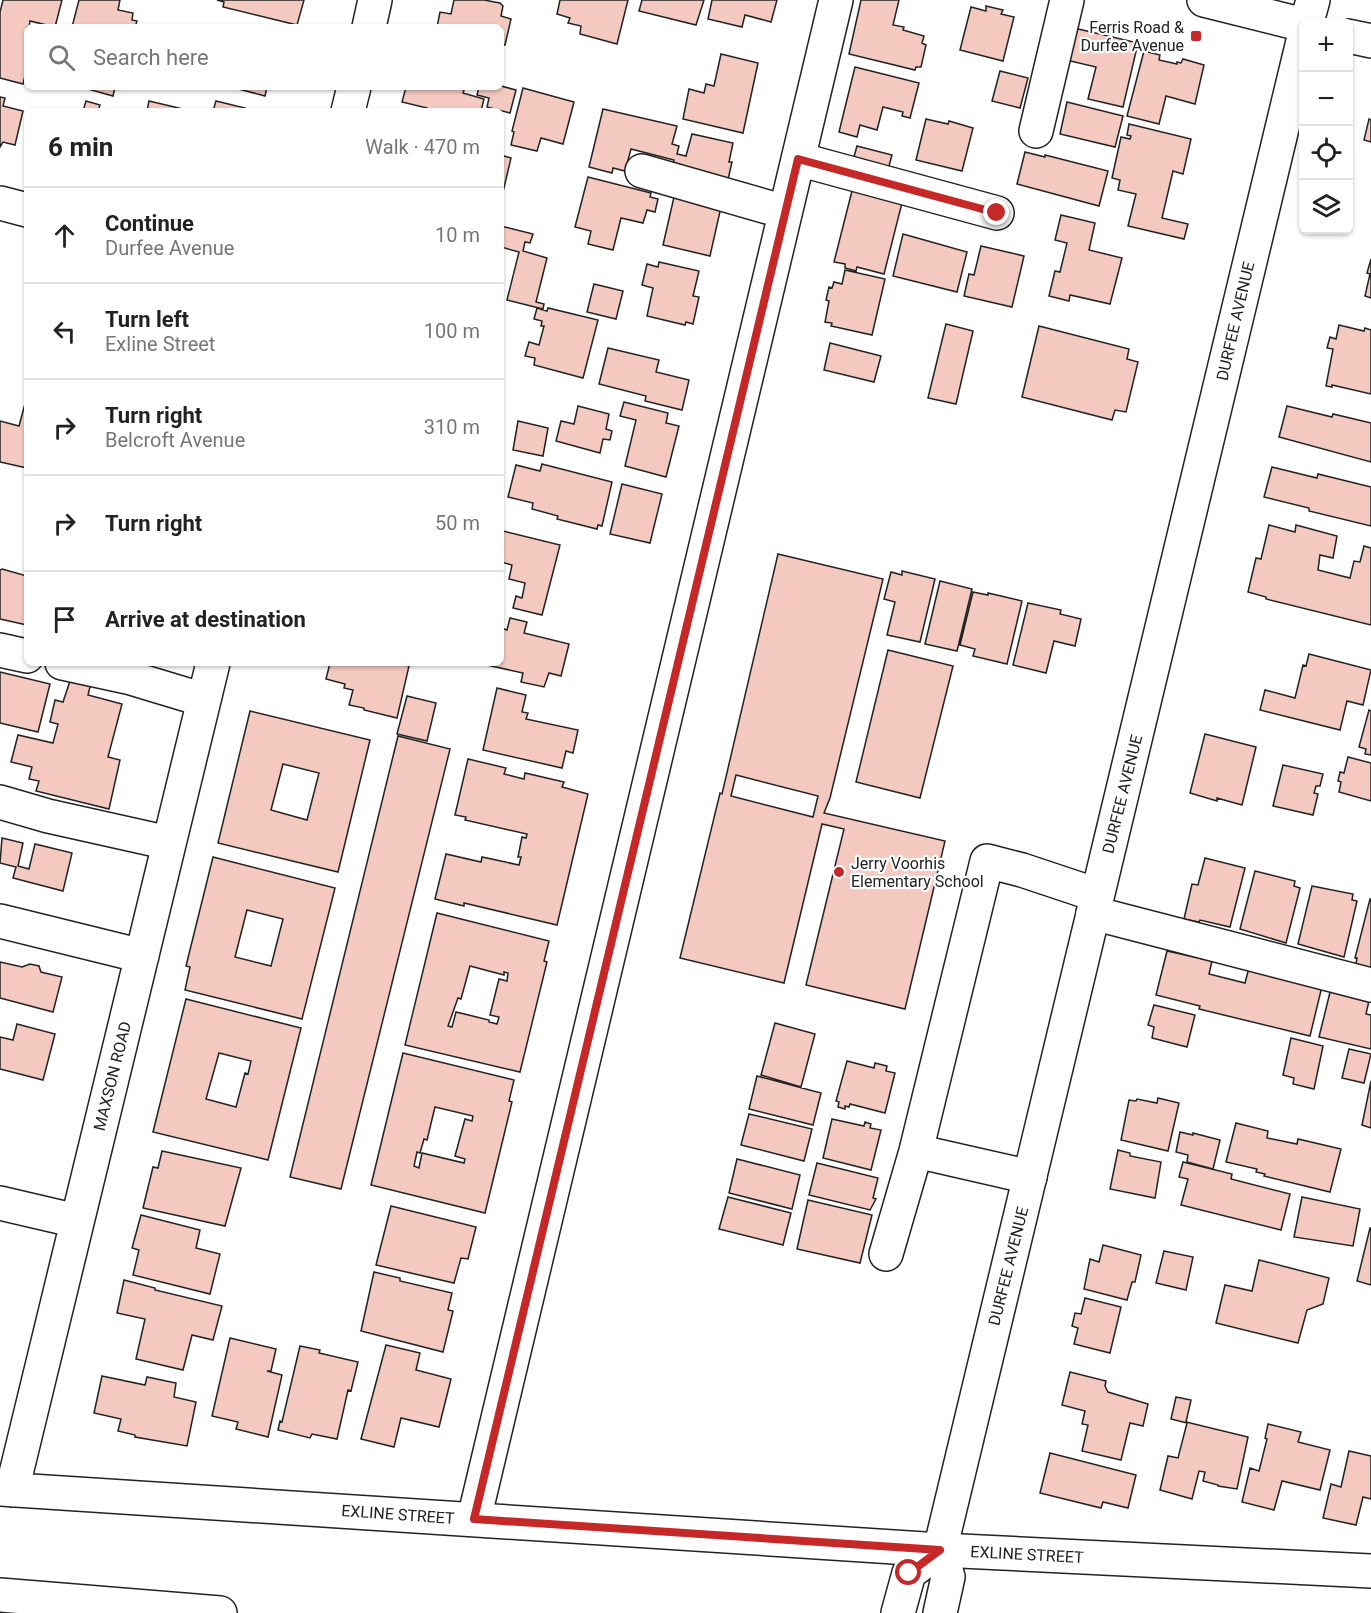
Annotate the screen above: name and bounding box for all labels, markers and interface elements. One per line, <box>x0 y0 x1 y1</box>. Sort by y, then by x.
place label: Ferris Road & Durfee Avenue <box>1081 18 1184 55</box>
map controls <box>1299 18 1353 234</box>
button: + <box>1299 18 1353 72</box>
search box <box>24 24 504 90</box>
marker: Ferris Road & Durfee Avenue <box>1189 29 1203 43</box>
icon: search <box>45 41 78 74</box>
text: Search here <box>93 45 209 70</box>
button: − <box>1299 72 1353 126</box>
button: locate <box>1299 126 1353 180</box>
text: 6 min <box>48 132 113 162</box>
text: Walk · 470 m <box>365 135 480 159</box>
button: layers <box>1299 180 1353 234</box>
route end <box>983 199 1009 225</box>
text: Continue <box>105 211 194 236</box>
icon: ahead <box>48 219 81 252</box>
text: 10 m <box>435 223 480 247</box>
text: Durfee Avenue <box>105 236 234 260</box>
street label: DURFEE AVENUE <box>1213 260 1258 383</box>
text: Turn left <box>105 307 189 332</box>
icon: left <box>48 315 81 348</box>
text: 100 m <box>424 319 480 343</box>
text: Exline Street <box>105 332 215 356</box>
text: Turn right <box>105 403 202 428</box>
icon: right <box>48 411 81 444</box>
text: 310 m <box>424 415 480 439</box>
text: Belcroft Avenue <box>105 428 245 452</box>
icon: right <box>48 507 81 540</box>
text: Turn right <box>105 511 202 536</box>
text: 50 m <box>435 511 480 535</box>
icon: arrive <box>48 603 81 636</box>
text: Arrive at destination <box>105 607 306 632</box>
street label: DURFEE AVENUE <box>1099 733 1146 855</box>
place label: Jerry Voorhis Elementary School <box>851 854 984 891</box>
marker: Jerry Voorhis Elementary School <box>832 865 846 879</box>
street label: MAXSON ROAD <box>90 1019 135 1133</box>
street label: DURFEE AVENUE <box>985 1205 1032 1327</box>
street label: EXLINE STREET <box>341 1501 456 1528</box>
street label: EXLINE STREET <box>970 1542 1085 1567</box>
route start <box>895 1559 921 1585</box>

